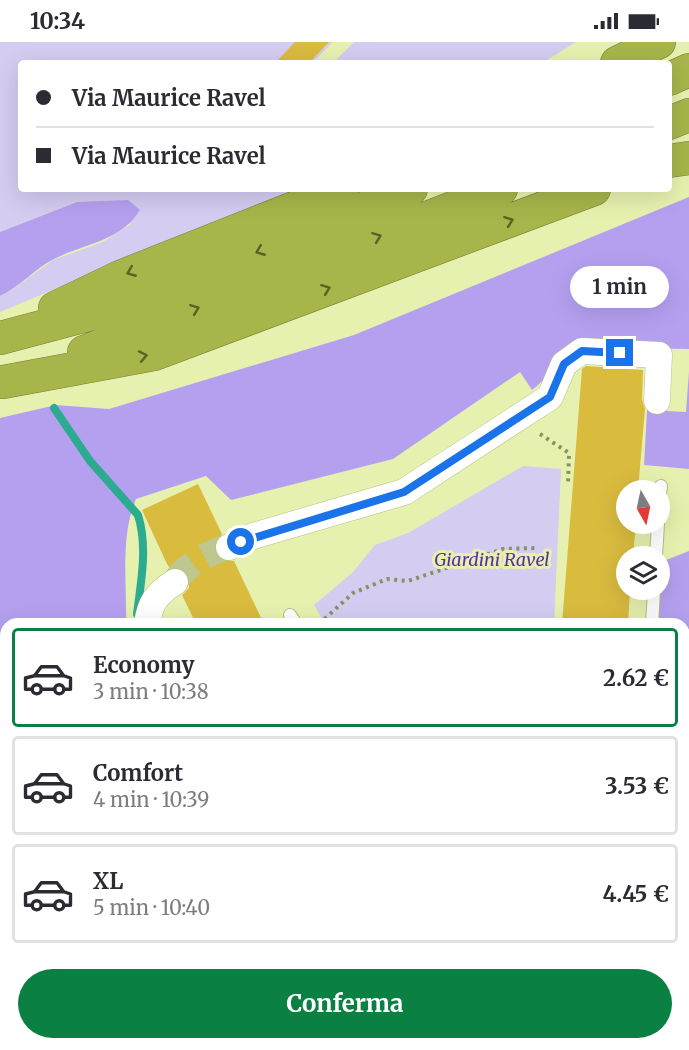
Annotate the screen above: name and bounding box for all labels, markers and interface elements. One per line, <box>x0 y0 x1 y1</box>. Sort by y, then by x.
text: 10:34 <box>30 7 85 35</box>
text: Via Maurice Ravel <box>72 84 266 112</box>
text: Via Maurice Ravel <box>72 142 266 170</box>
one-way arrow <box>503 215 514 228</box>
one-way arrow <box>371 232 381 245</box>
one-way arrow <box>255 244 266 256</box>
one-way arrow <box>126 265 137 278</box>
callout: 1 min <box>570 266 670 308</box>
text: 1 min <box>592 274 647 299</box>
one-way arrow <box>320 284 331 297</box>
one-way arrow <box>189 304 200 316</box>
route end <box>606 339 633 366</box>
one-way arrow <box>138 350 148 363</box>
north arrow <box>616 480 670 534</box>
map controls <box>616 480 670 600</box>
route start <box>227 528 254 555</box>
button: layers <box>616 546 670 600</box>
park label: Giardini Ravel <box>434 548 550 571</box>
icon: car <box>21 651 75 705</box>
text: Economy <box>93 651 194 679</box>
text: 2.62 € <box>603 664 669 692</box>
text: 3 min · 10:38 <box>93 679 209 704</box>
icon: car <box>21 759 75 813</box>
text: Comfort <box>93 759 183 787</box>
text: 3.53 € <box>605 772 669 800</box>
text: 4 min · 10:39 <box>93 787 209 812</box>
icon: car <box>21 867 75 921</box>
text: XL <box>93 867 123 895</box>
text: 4.45 € <box>602 880 669 908</box>
text: 5 min · 10:40 <box>93 895 210 920</box>
button: Conferma <box>18 969 672 1038</box>

